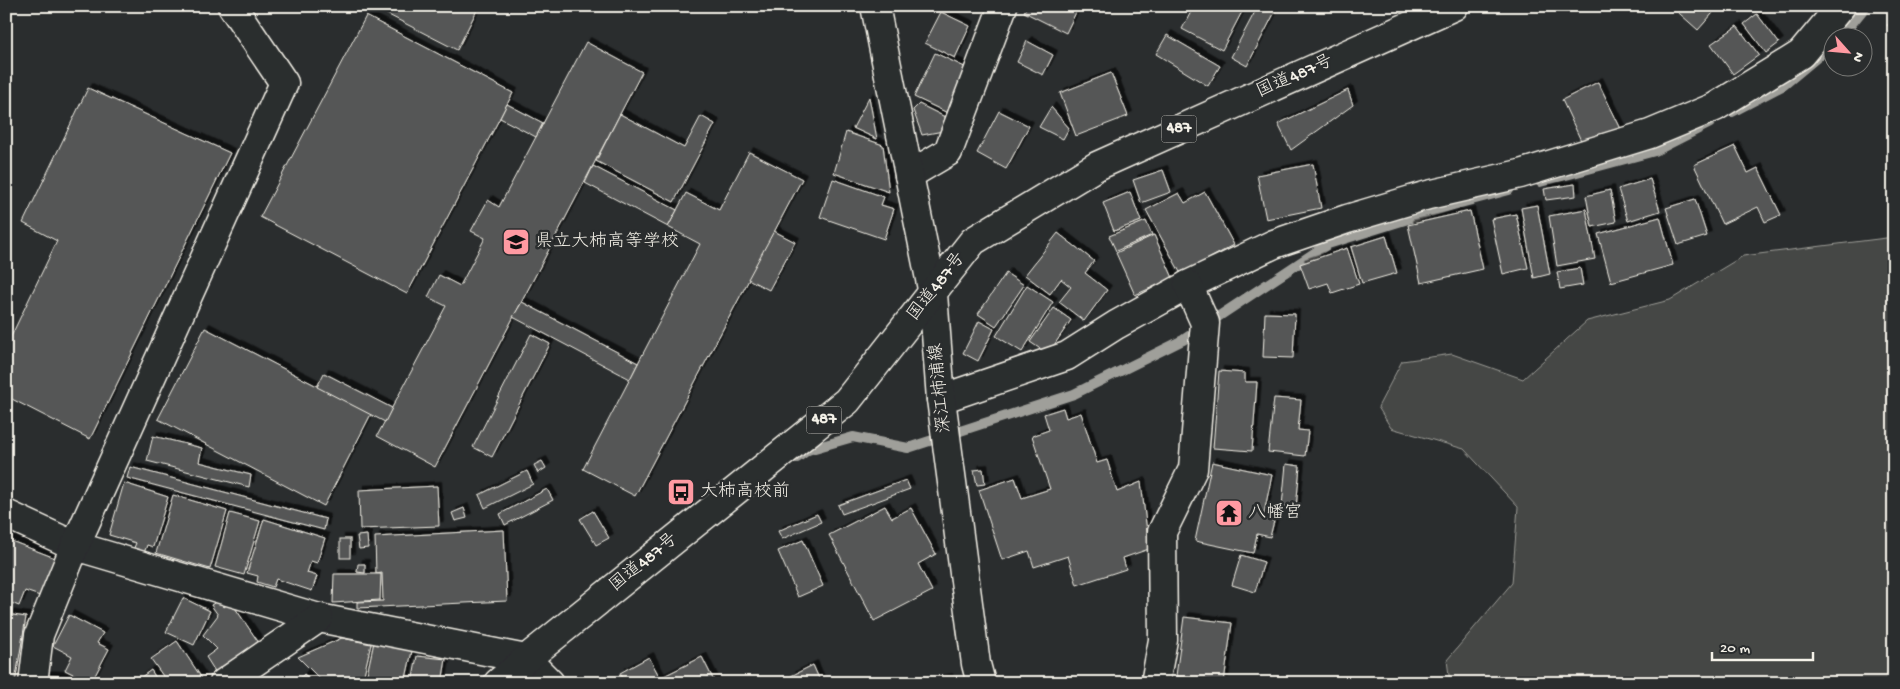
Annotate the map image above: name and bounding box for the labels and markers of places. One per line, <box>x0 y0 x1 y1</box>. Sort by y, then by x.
school or university icon: 県立大柿高等学校 <box>501 227 531 257</box>
place label: 県立大柿高等学校 <box>535 231 679 253</box>
bus stop icon: 大柿高校前 <box>666 477 696 507</box>
place label: 大柿高校前 <box>700 481 790 503</box>
temple icon: 八幡宮 <box>1214 498 1244 528</box>
place label: 八幡宮 <box>1248 502 1302 524</box>

